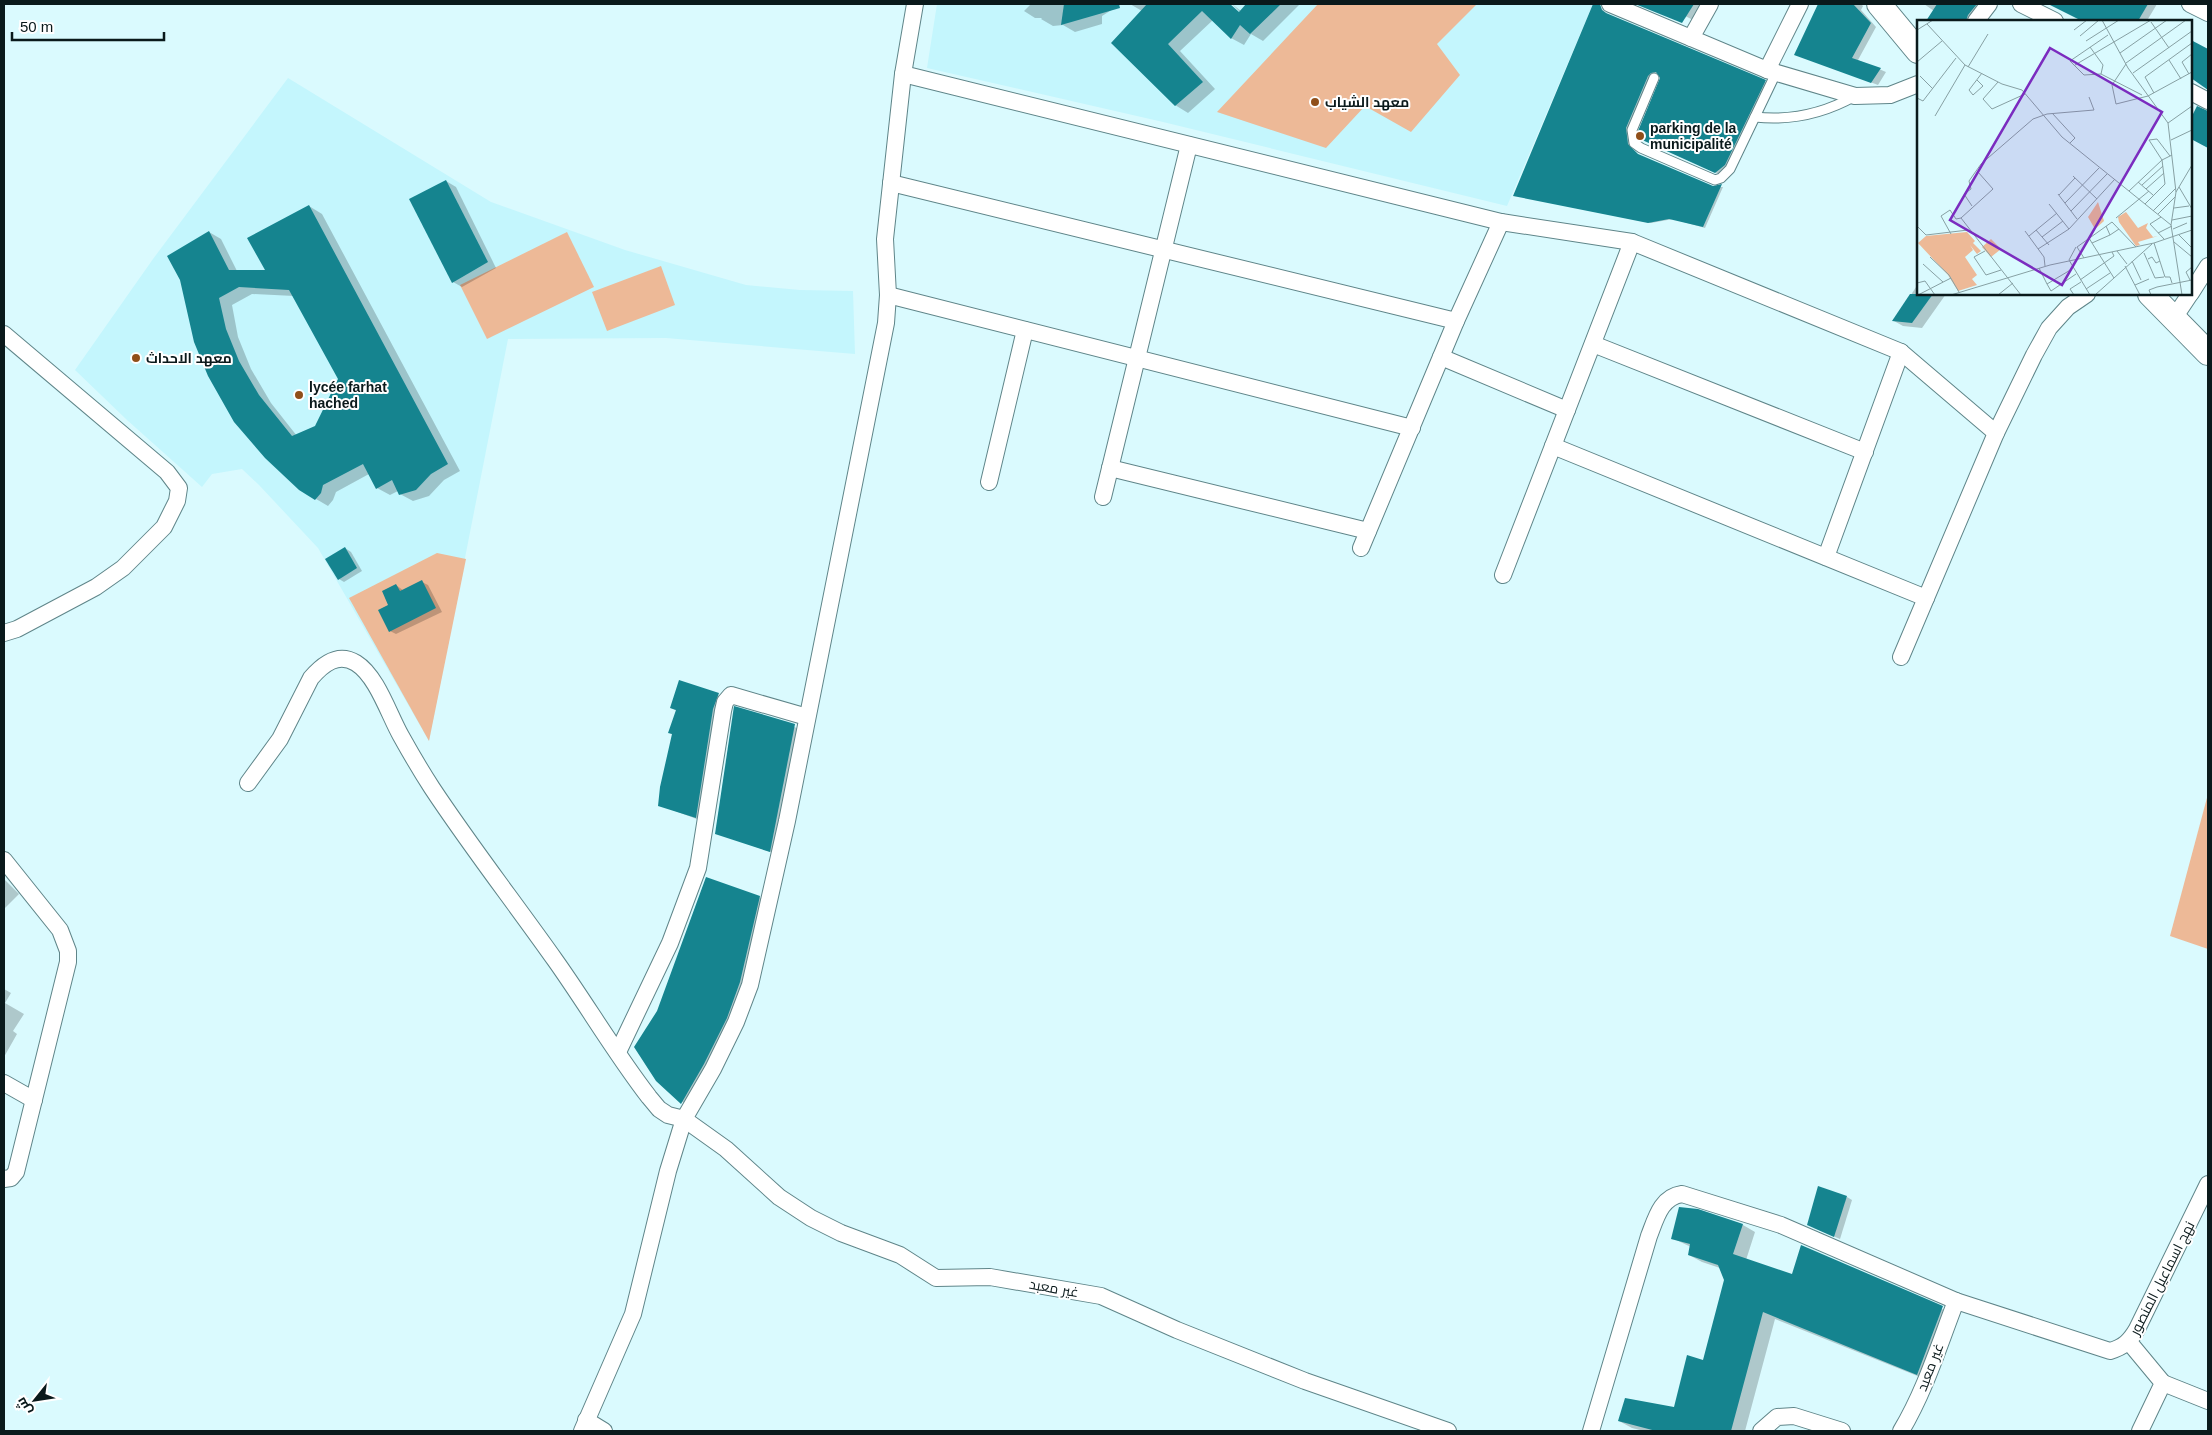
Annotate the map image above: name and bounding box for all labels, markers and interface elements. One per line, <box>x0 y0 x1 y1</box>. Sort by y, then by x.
scale bar <box>12 10 165 42</box>
text: 50 m <box>20 18 53 35</box>
inset map <box>1917 20 2192 295</box>
place label: معهد الشياب <box>1325 94 1409 111</box>
marker: معهد الشياب <box>1309 96 1321 108</box>
place label: parking de la municipalité <box>1650 120 1737 152</box>
marker: parking de la municipalité <box>1634 130 1646 142</box>
place label: معهد الاحداث <box>146 350 232 367</box>
marker: معهد الاحداث <box>130 352 142 364</box>
place label: lycée farhat hached <box>309 379 387 411</box>
marker: lycée farhat hached <box>293 389 305 401</box>
street label: نهج اسماعيل المنصور <box>2126 1218 2199 1339</box>
street label: غير معبد <box>1028 1276 1080 1300</box>
street label: غير معبد <box>1914 1341 1946 1393</box>
north arrow <box>10 1375 60 1425</box>
text: ش <box>12 1394 36 1418</box>

